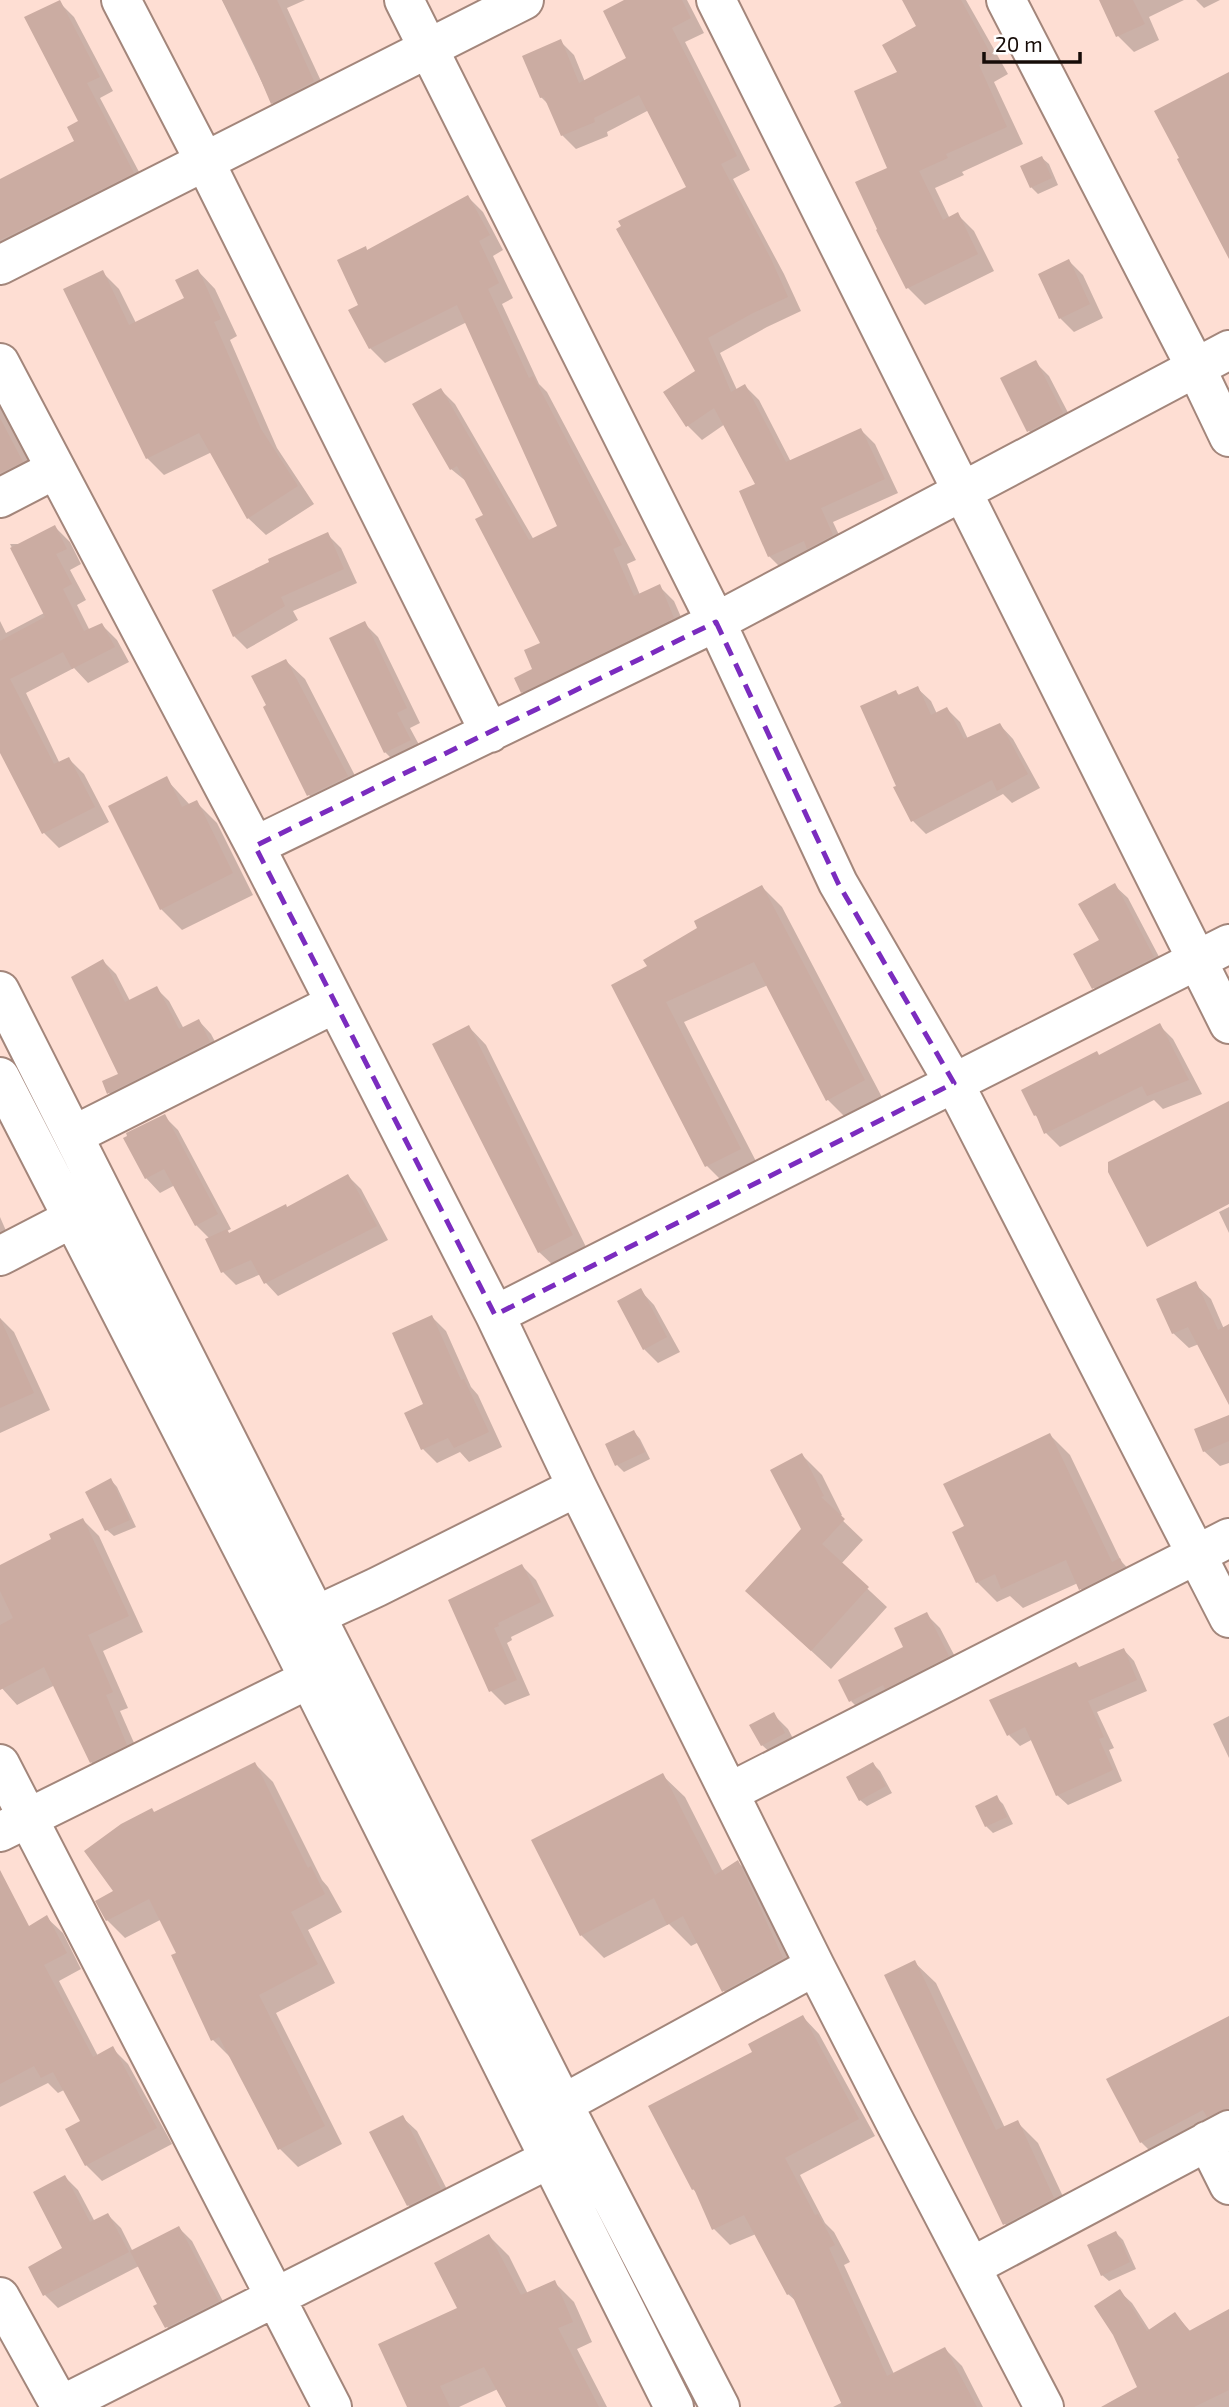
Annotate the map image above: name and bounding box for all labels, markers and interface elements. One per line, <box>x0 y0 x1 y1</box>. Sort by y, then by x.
scale bar <box>984 21 1080 65</box>
text: 20 m <box>995 31 1043 56</box>

